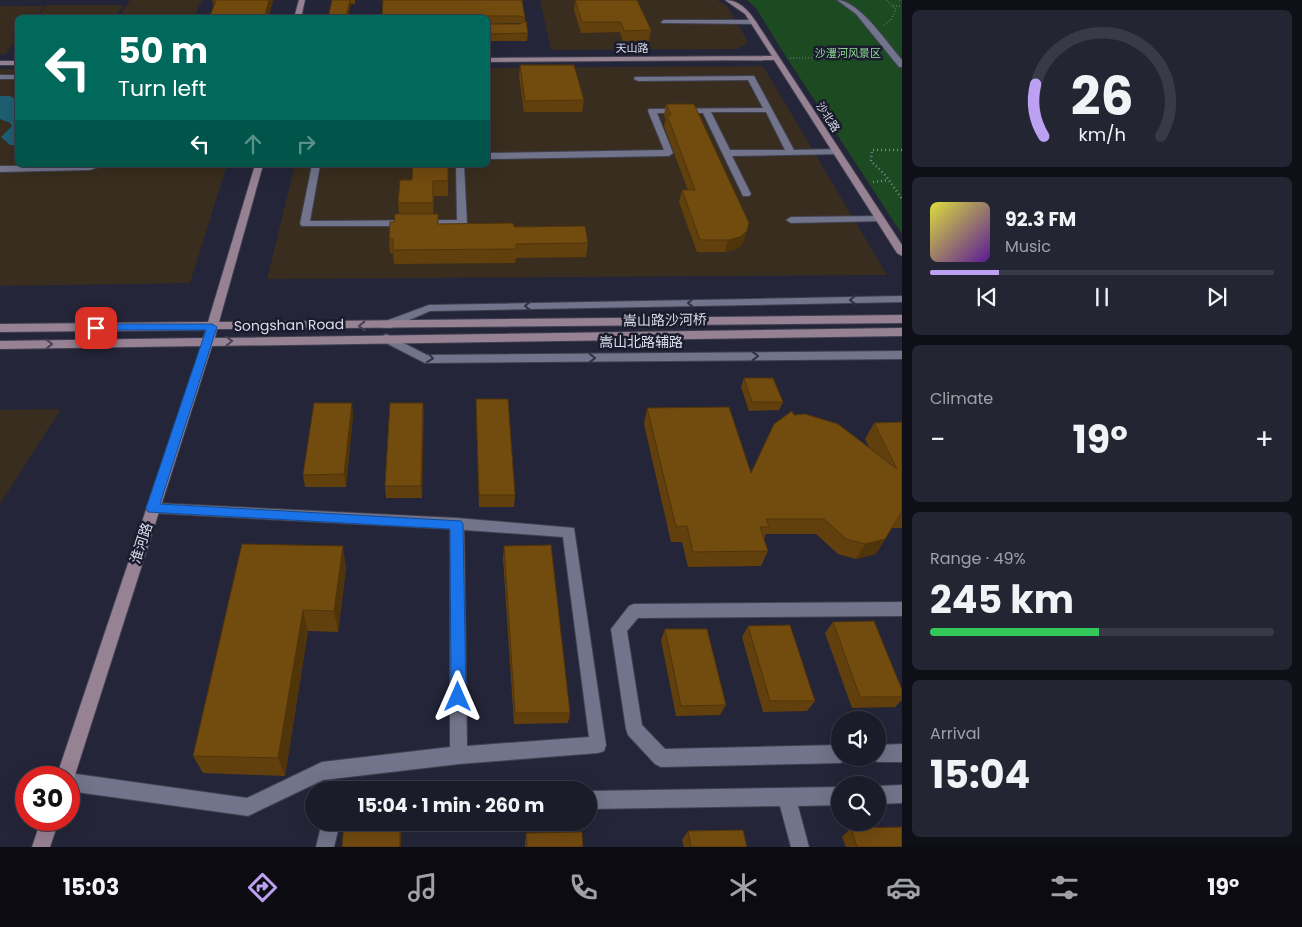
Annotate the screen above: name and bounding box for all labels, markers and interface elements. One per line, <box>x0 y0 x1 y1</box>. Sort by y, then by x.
text: 50 m <box>118 26 208 75</box>
icon: left <box>35 35 100 100</box>
street label: 天山路 <box>616 40 649 56</box>
park label: 沙澧河风景区 <box>815 45 881 61</box>
text: 26 <box>1071 60 1133 133</box>
text: Turn left <box>118 73 206 104</box>
street label: 沙北路 <box>812 99 844 135</box>
text: km/h <box>1078 122 1126 147</box>
icon: left <box>186 130 214 158</box>
icon: ahead <box>239 130 267 158</box>
icon: right <box>292 130 320 158</box>
text: 92.3 FM <box>1005 206 1076 233</box>
text: Music <box>1005 235 1051 258</box>
icon: previous <box>973 283 1001 311</box>
icon: pause <box>1088 283 1116 311</box>
icon: next <box>1203 283 1231 311</box>
one-way arrow <box>849 295 857 305</box>
one-way arrow <box>687 298 694 308</box>
one-way arrow <box>524 301 532 311</box>
pin <box>75 307 117 349</box>
street label: 嵩山路沙河桥 <box>623 309 707 331</box>
icon: arrive <box>82 314 110 342</box>
street label: Songshan Road <box>234 314 344 336</box>
one-way arrow <box>358 321 366 331</box>
street label: 嵩山北路辅路 <box>599 332 683 352</box>
one-way arrow <box>225 336 233 346</box>
one-way arrow <box>45 339 53 349</box>
one-way arrow <box>751 351 759 361</box>
one-way arrow <box>426 352 434 363</box>
one-way arrow <box>588 353 596 363</box>
text: Climate <box>930 387 993 410</box>
text: 19° <box>1073 413 1128 466</box>
text: − <box>930 420 945 459</box>
text: + <box>1255 420 1274 459</box>
street label: 淮河路 <box>125 520 157 566</box>
text: Range · 49% <box>930 547 1026 570</box>
text: 245 km <box>930 573 1074 626</box>
position arrow <box>431 670 483 722</box>
map controls <box>831 711 886 831</box>
button: sound <box>831 711 886 766</box>
text: Arrival <box>930 722 980 745</box>
text: 15:04 <box>930 748 1030 801</box>
speed limit sign: 30 <box>15 766 80 831</box>
button: search <box>831 776 886 831</box>
text: 15:04 · 1 min · 260 m <box>358 792 544 819</box>
icon: directions <box>245 870 280 905</box>
icon: music <box>405 870 440 905</box>
icon: phone <box>566 870 601 905</box>
icon: climate <box>726 870 761 905</box>
icon: car <box>886 870 921 905</box>
icon: filters <box>1047 870 1082 905</box>
text: 15:03 <box>63 872 119 903</box>
text: 19° <box>1207 872 1239 903</box>

